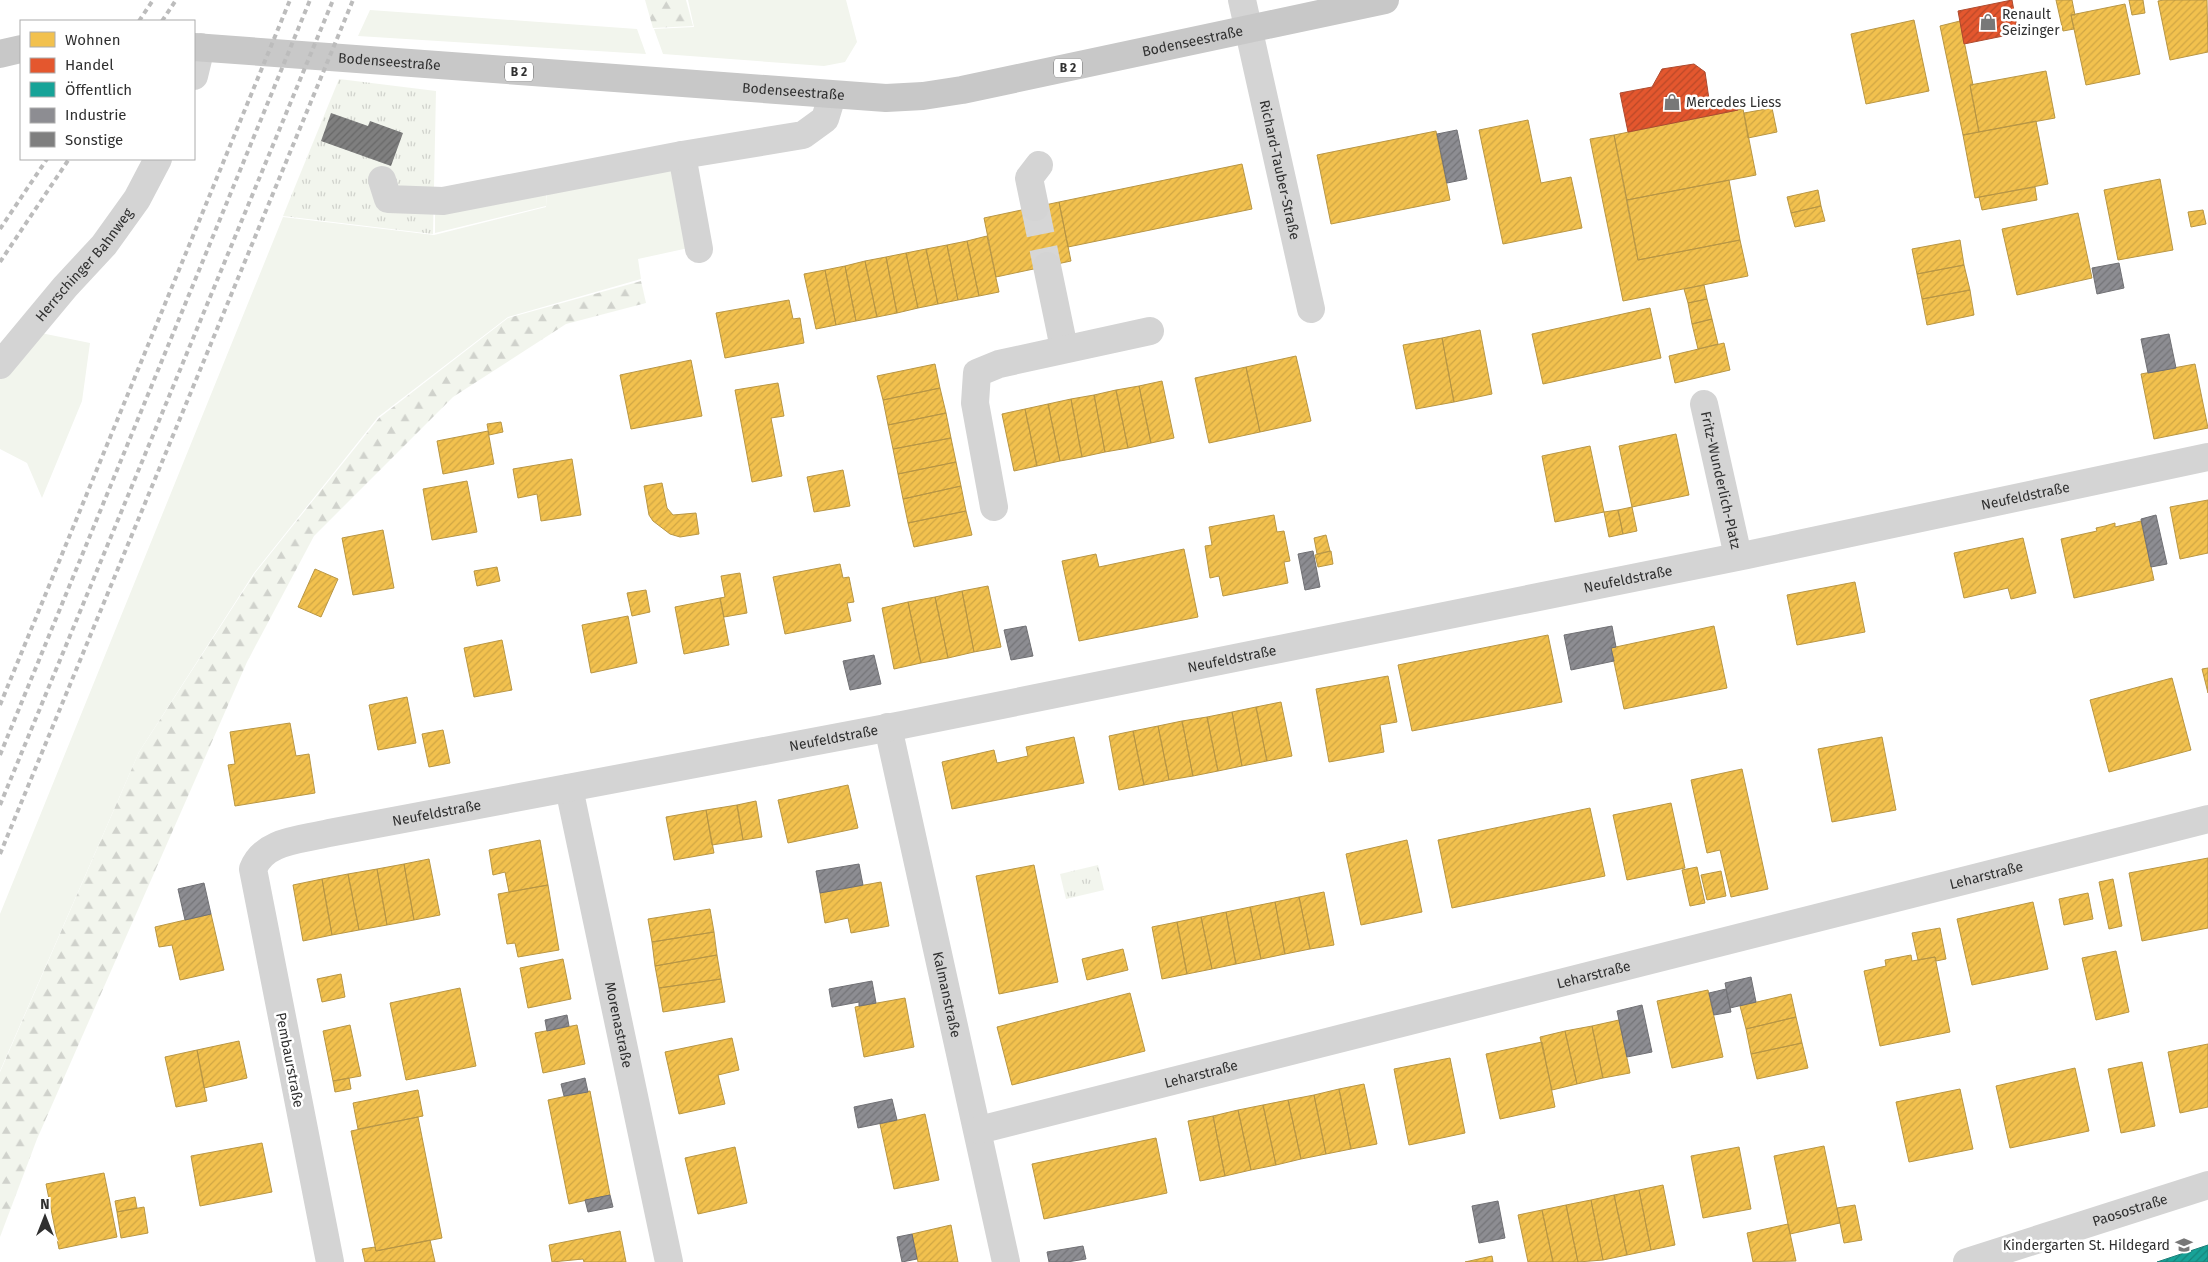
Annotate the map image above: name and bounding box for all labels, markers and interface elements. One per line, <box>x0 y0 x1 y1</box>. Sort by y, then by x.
place label: Renault Seizinger <box>2002 6 2060 39</box>
shop icon: Renault Seizinger <box>1978 12 1998 32</box>
legend <box>20 20 195 160</box>
street label: Bodenseestraße <box>1140 22 1245 60</box>
text: Wohnen <box>65 31 121 49</box>
street label: Bodenseestraße <box>338 50 441 74</box>
text: Handel <box>65 56 114 74</box>
road number: B 2 <box>1054 58 1082 78</box>
road number: B 2 <box>505 62 533 82</box>
street label: Bodenseestraße <box>741 79 845 104</box>
text: Öffentlich <box>65 81 132 99</box>
shop icon: Mercedes Liess <box>1662 92 1682 112</box>
place label: Mercedes Liess <box>1686 94 1782 111</box>
street label: Richard-Tauber-Straße <box>1256 98 1303 241</box>
text: Industrie <box>65 106 127 124</box>
text: Sonstige <box>65 131 123 149</box>
street label: Herrschinger Bahnweg <box>32 204 137 325</box>
street label: Fritz-Wunderlich-Platz <box>1697 410 1744 551</box>
street label: Neufeldstraße <box>1980 479 2071 514</box>
street label: Neufeldstraße <box>1582 562 1674 597</box>
street label: Neufeldstraße <box>1186 642 1278 676</box>
street label: Neufeldstraße <box>788 722 880 755</box>
street label: Neufeldstraße <box>391 796 483 830</box>
street label: Leharstraße <box>1948 858 2025 893</box>
street label: Kalmanstraße <box>929 950 964 1039</box>
street label: Leharstraße <box>1555 957 1632 992</box>
street label: Morenastraße <box>601 980 636 1069</box>
street label: Pembaurstraße <box>272 1011 307 1109</box>
street label: Leharstraße <box>1162 1057 1240 1092</box>
street label: Paosostraße <box>2090 1190 2170 1230</box>
north arrow <box>20 1192 70 1242</box>
text: N <box>40 1196 50 1213</box>
school or university icon: Kindergarten St. Hildegard <box>2174 1235 2194 1255</box>
place label: Kindergarten St. Hildegard <box>2003 1237 2170 1254</box>

